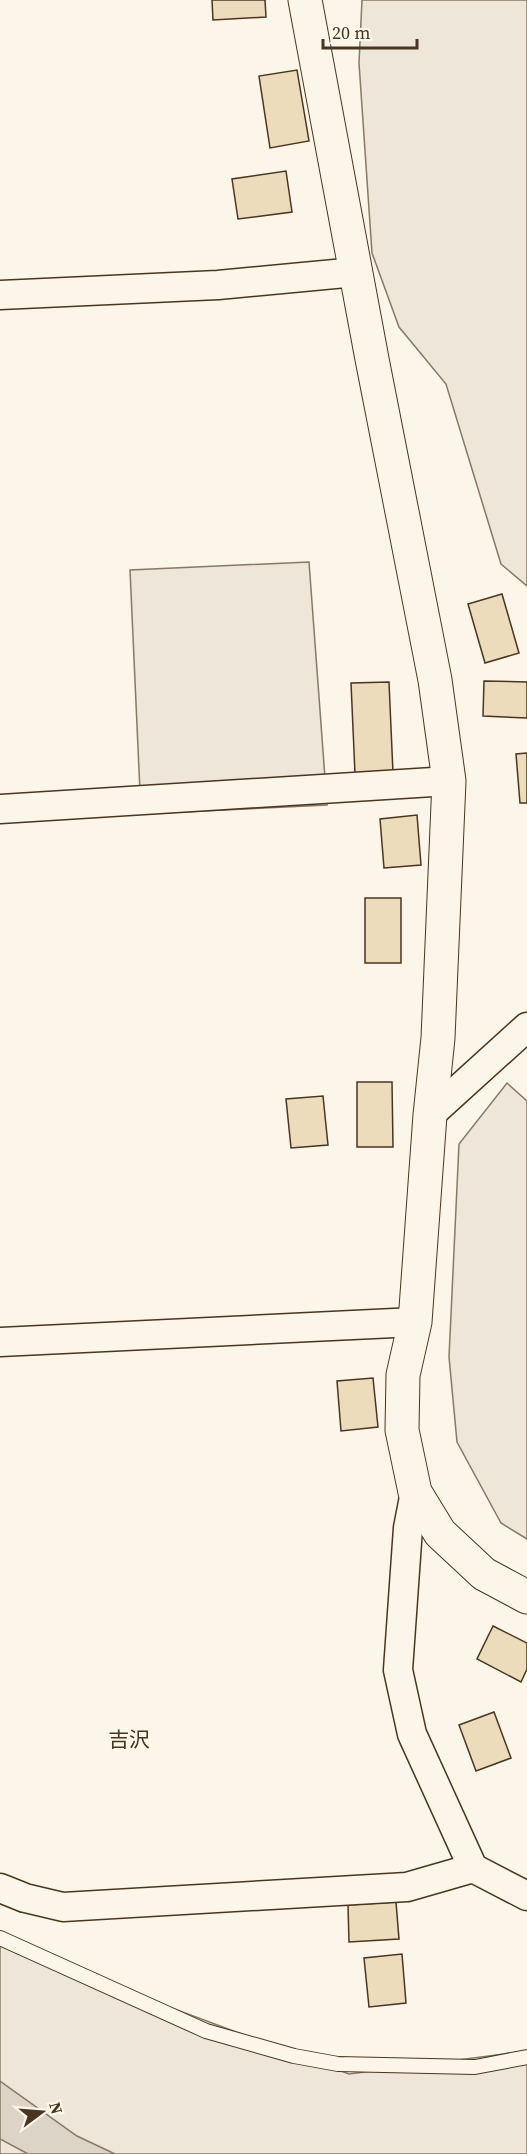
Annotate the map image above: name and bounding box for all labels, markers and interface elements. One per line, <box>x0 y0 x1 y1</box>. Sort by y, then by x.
scale bar <box>323 12 418 50</box>
text: 20 m <box>332 20 370 45</box>
district label: 吉沢 <box>108 1725 150 1754</box>
north arrow <box>12 2082 72 2142</box>
text: N <box>44 2099 69 2117</box>

